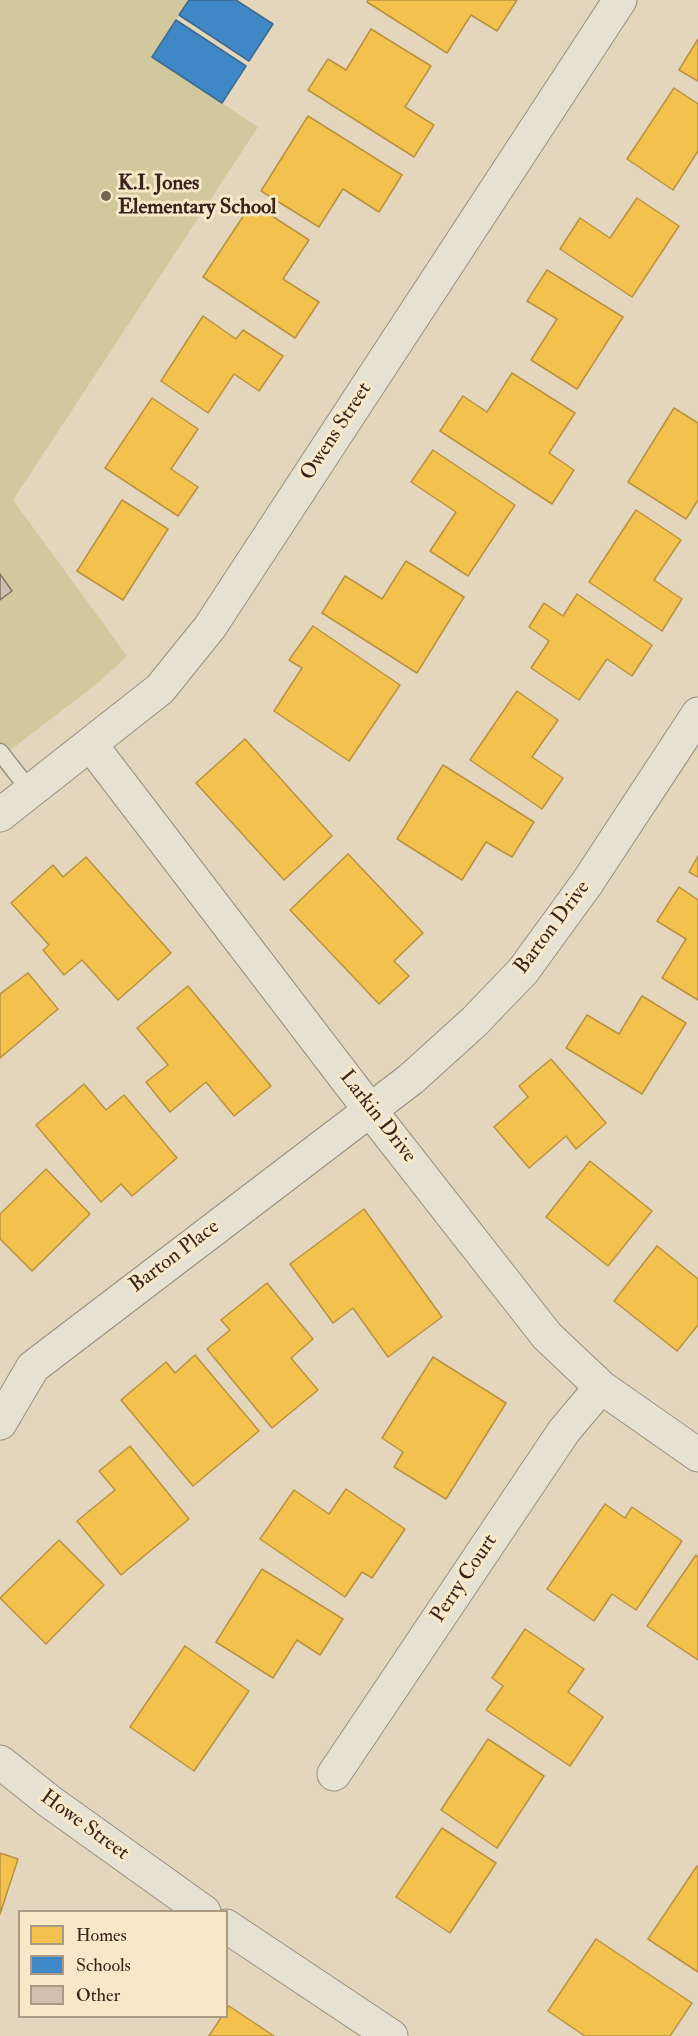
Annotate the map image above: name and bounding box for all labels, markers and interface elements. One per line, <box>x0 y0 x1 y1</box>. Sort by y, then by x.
place label: K.I. Jones Elementary School <box>118 171 276 221</box>
marker: K.I. Jones Elementary School <box>99 189 113 203</box>
street label: Owens Street <box>296 378 378 486</box>
street label: Barton Drive <box>510 876 596 980</box>
street label: Larkin Drive <box>333 1066 421 1168</box>
street label: Barton Place <box>125 1215 225 1299</box>
street label: Perry Court <box>426 1530 504 1628</box>
street label: Howe Street <box>35 1785 133 1867</box>
legend <box>18 1910 228 2018</box>
text: Homes <box>76 1924 127 1947</box>
text: Schools <box>76 1954 131 1977</box>
text: Other <box>76 1984 120 2007</box>

